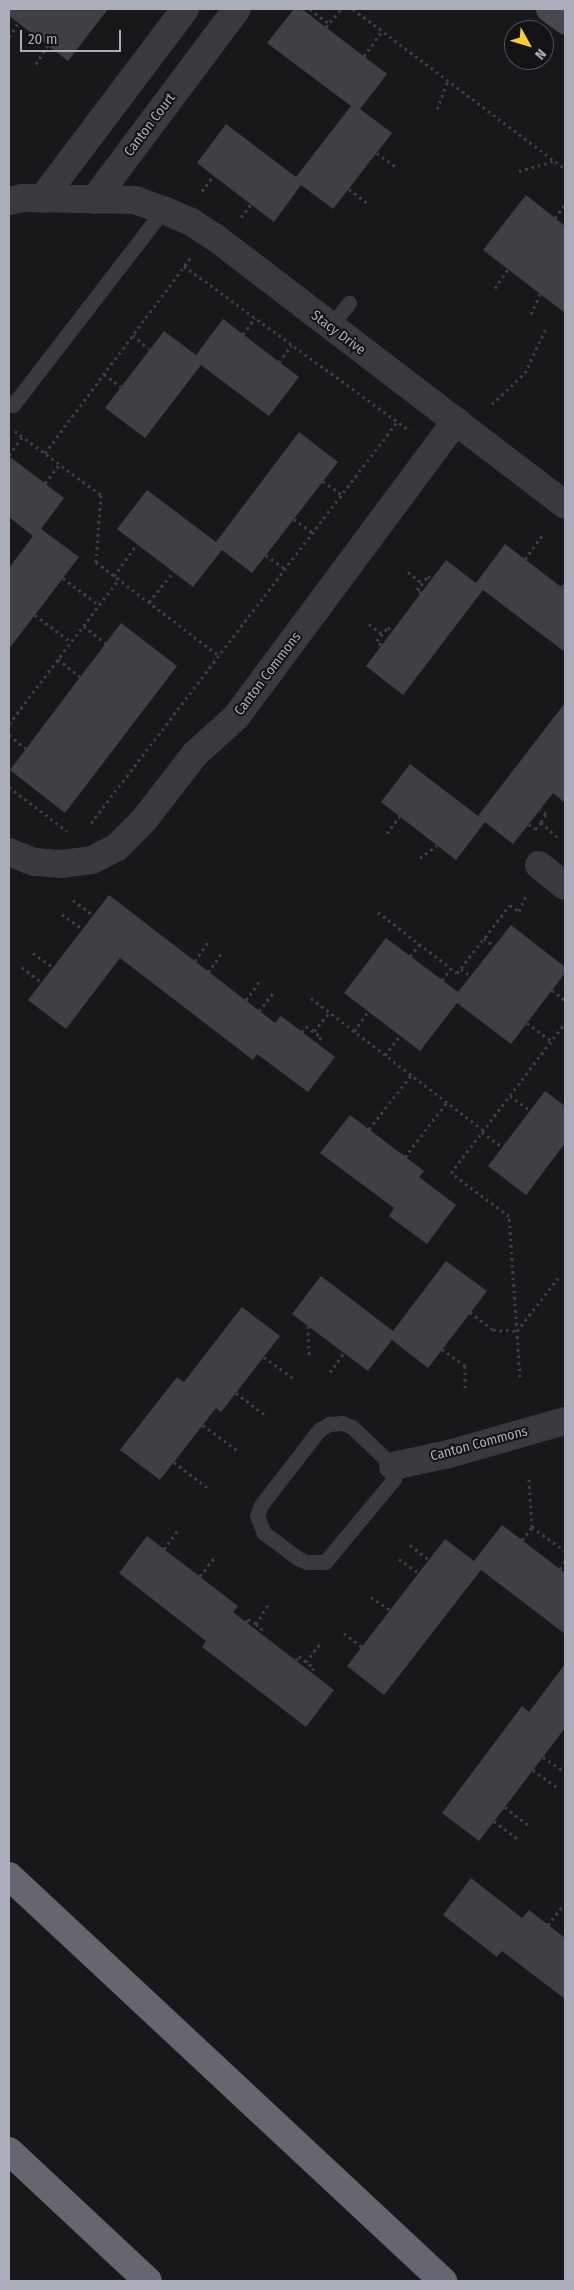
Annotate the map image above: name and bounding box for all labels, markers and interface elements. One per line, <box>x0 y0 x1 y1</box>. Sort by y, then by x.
scale bar <box>22 20 124 52</box>
north arrow <box>504 20 554 70</box>
text: 20 m <box>28 30 58 48</box>
text: N <box>531 46 550 63</box>
street label: Canton Court <box>121 90 179 160</box>
street label: Stacy Drive <box>308 307 368 359</box>
street label: Canton Commons <box>231 629 305 719</box>
street label: Canton Commons <box>429 1423 529 1465</box>

